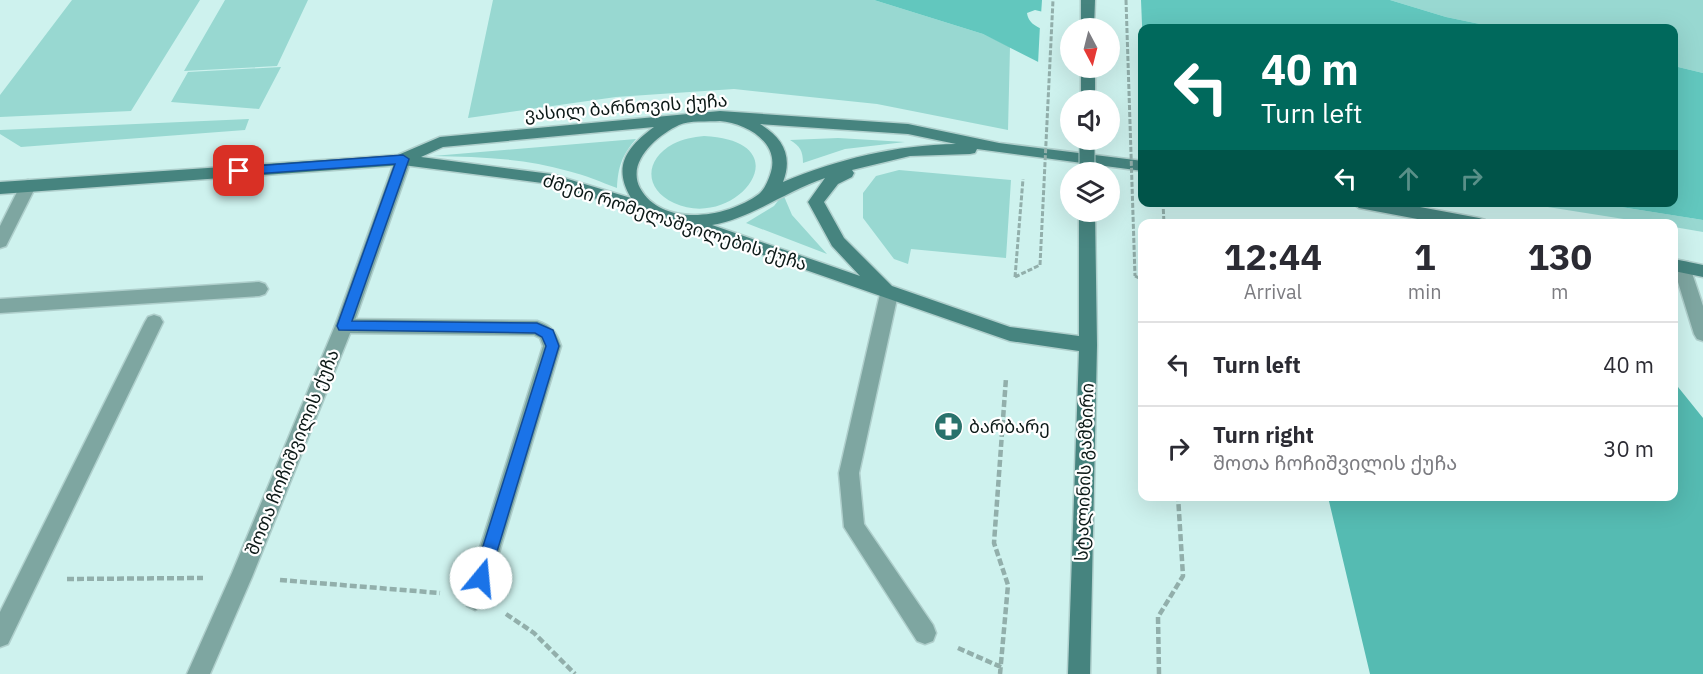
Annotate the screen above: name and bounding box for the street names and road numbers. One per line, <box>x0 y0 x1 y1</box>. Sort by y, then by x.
street label: ვასილ ბარნოვის ქუჩა <box>524 88 728 126</box>
street label: ძმები რომელაშვილების ქუჩა <box>540 168 810 276</box>
street label: შოთა ჩოჩიშვილის ქუჩა <box>240 346 344 558</box>
street label: სტალინის გამზირი <box>1069 383 1099 561</box>

